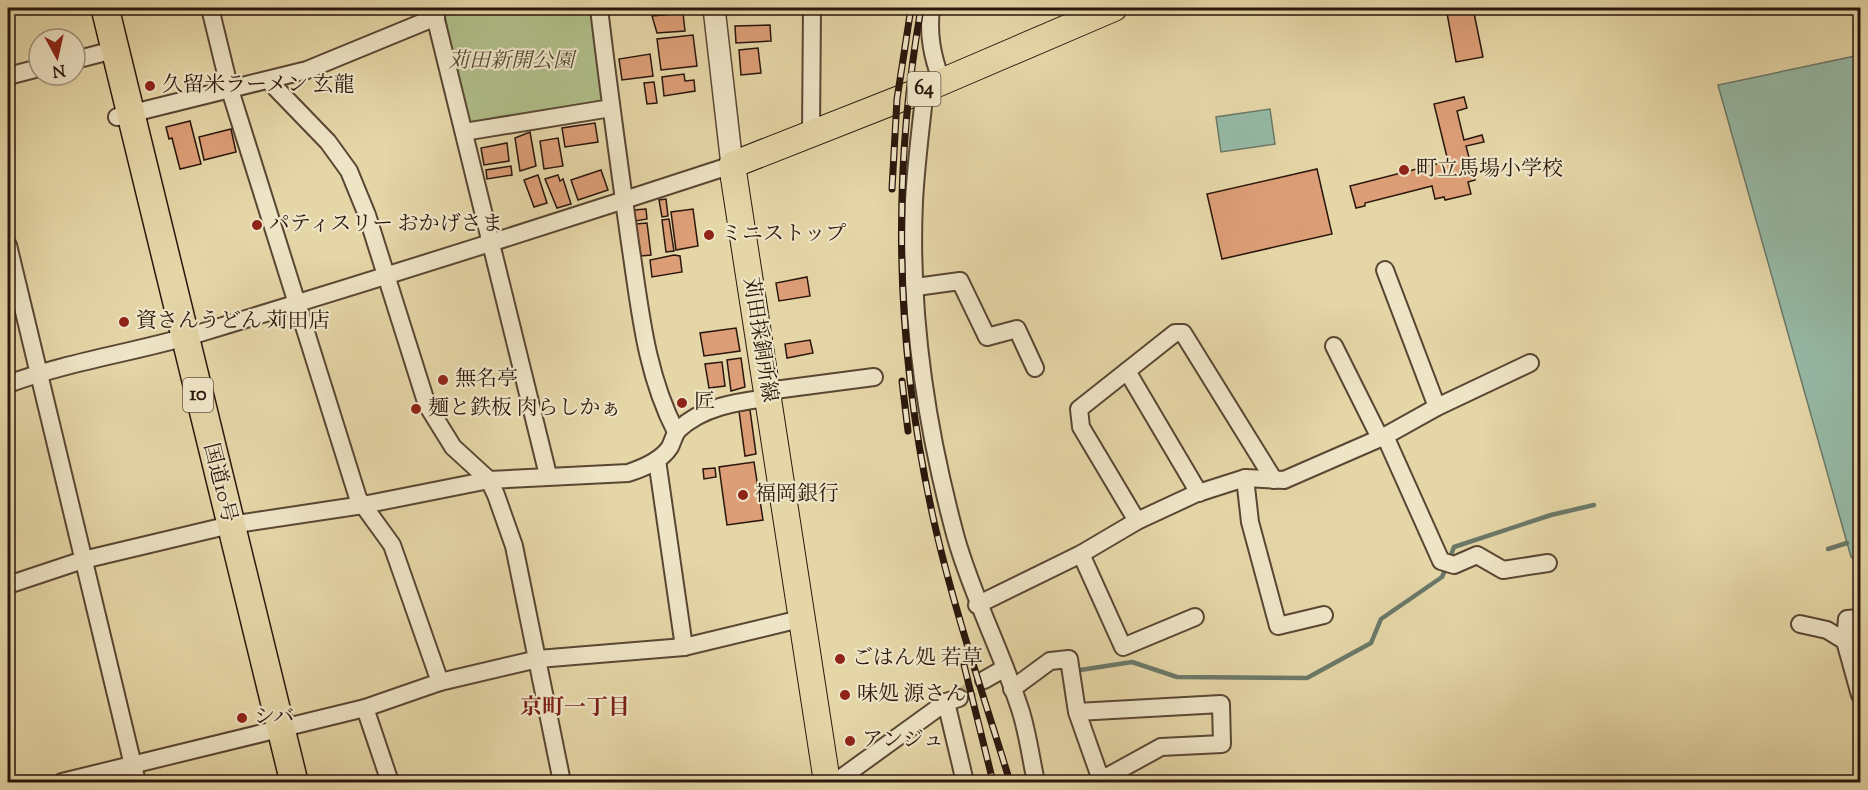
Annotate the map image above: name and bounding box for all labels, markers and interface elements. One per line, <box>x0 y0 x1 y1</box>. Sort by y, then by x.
north arrow <box>27 27 87 87</box>
park label: 苅田新開公園 <box>448 47 577 77</box>
text: N <box>51 57 67 82</box>
place label: 久留米ラーメン 玄龍 <box>162 71 354 101</box>
road number: 64 <box>908 72 940 106</box>
marker: 久留米ラーメン 玄龍 <box>143 79 157 93</box>
place label: 町立馬場小学校 <box>1416 155 1563 185</box>
marker: 町立馬場小学校 <box>1397 163 1411 177</box>
place label: パティスリー おかげさま <box>269 210 503 240</box>
marker: パティスリー おかげさま <box>250 218 264 232</box>
place label: ミニストップ <box>721 220 846 250</box>
marker: ミニストップ <box>702 228 716 242</box>
street label: 苅田採銅所線 <box>734 275 784 405</box>
place label: 資さんうどん 苅田店 <box>136 307 329 337</box>
marker: 資さんうどん 苅田店 <box>117 315 131 329</box>
place label: 無名亭 <box>455 365 518 395</box>
marker: 無名亭 <box>436 373 450 387</box>
road number: 10 <box>183 378 213 412</box>
place label: 匠 <box>694 388 715 418</box>
place label: 麺と鉄板 肉らしかぁ <box>428 394 621 424</box>
marker: 匠 <box>675 396 689 410</box>
marker: 麺と鉄板 肉らしかぁ <box>409 402 423 416</box>
street label: 国道10号 <box>195 440 243 526</box>
place label: 福岡銀行 <box>755 480 839 510</box>
marker: 福岡銀行 <box>736 488 750 502</box>
place label: ごはん処 若草 <box>852 644 982 674</box>
marker: ごはん処 若草 <box>833 652 847 666</box>
place label: 味処 源さん <box>857 680 966 710</box>
marker: 味処 源さん <box>838 688 852 702</box>
district label: 京町一丁目 <box>520 693 630 725</box>
place label: シバ <box>254 703 295 733</box>
marker: シバ <box>235 711 249 725</box>
place label: アンジュ <box>862 726 944 756</box>
marker: アンジュ <box>843 734 857 748</box>

